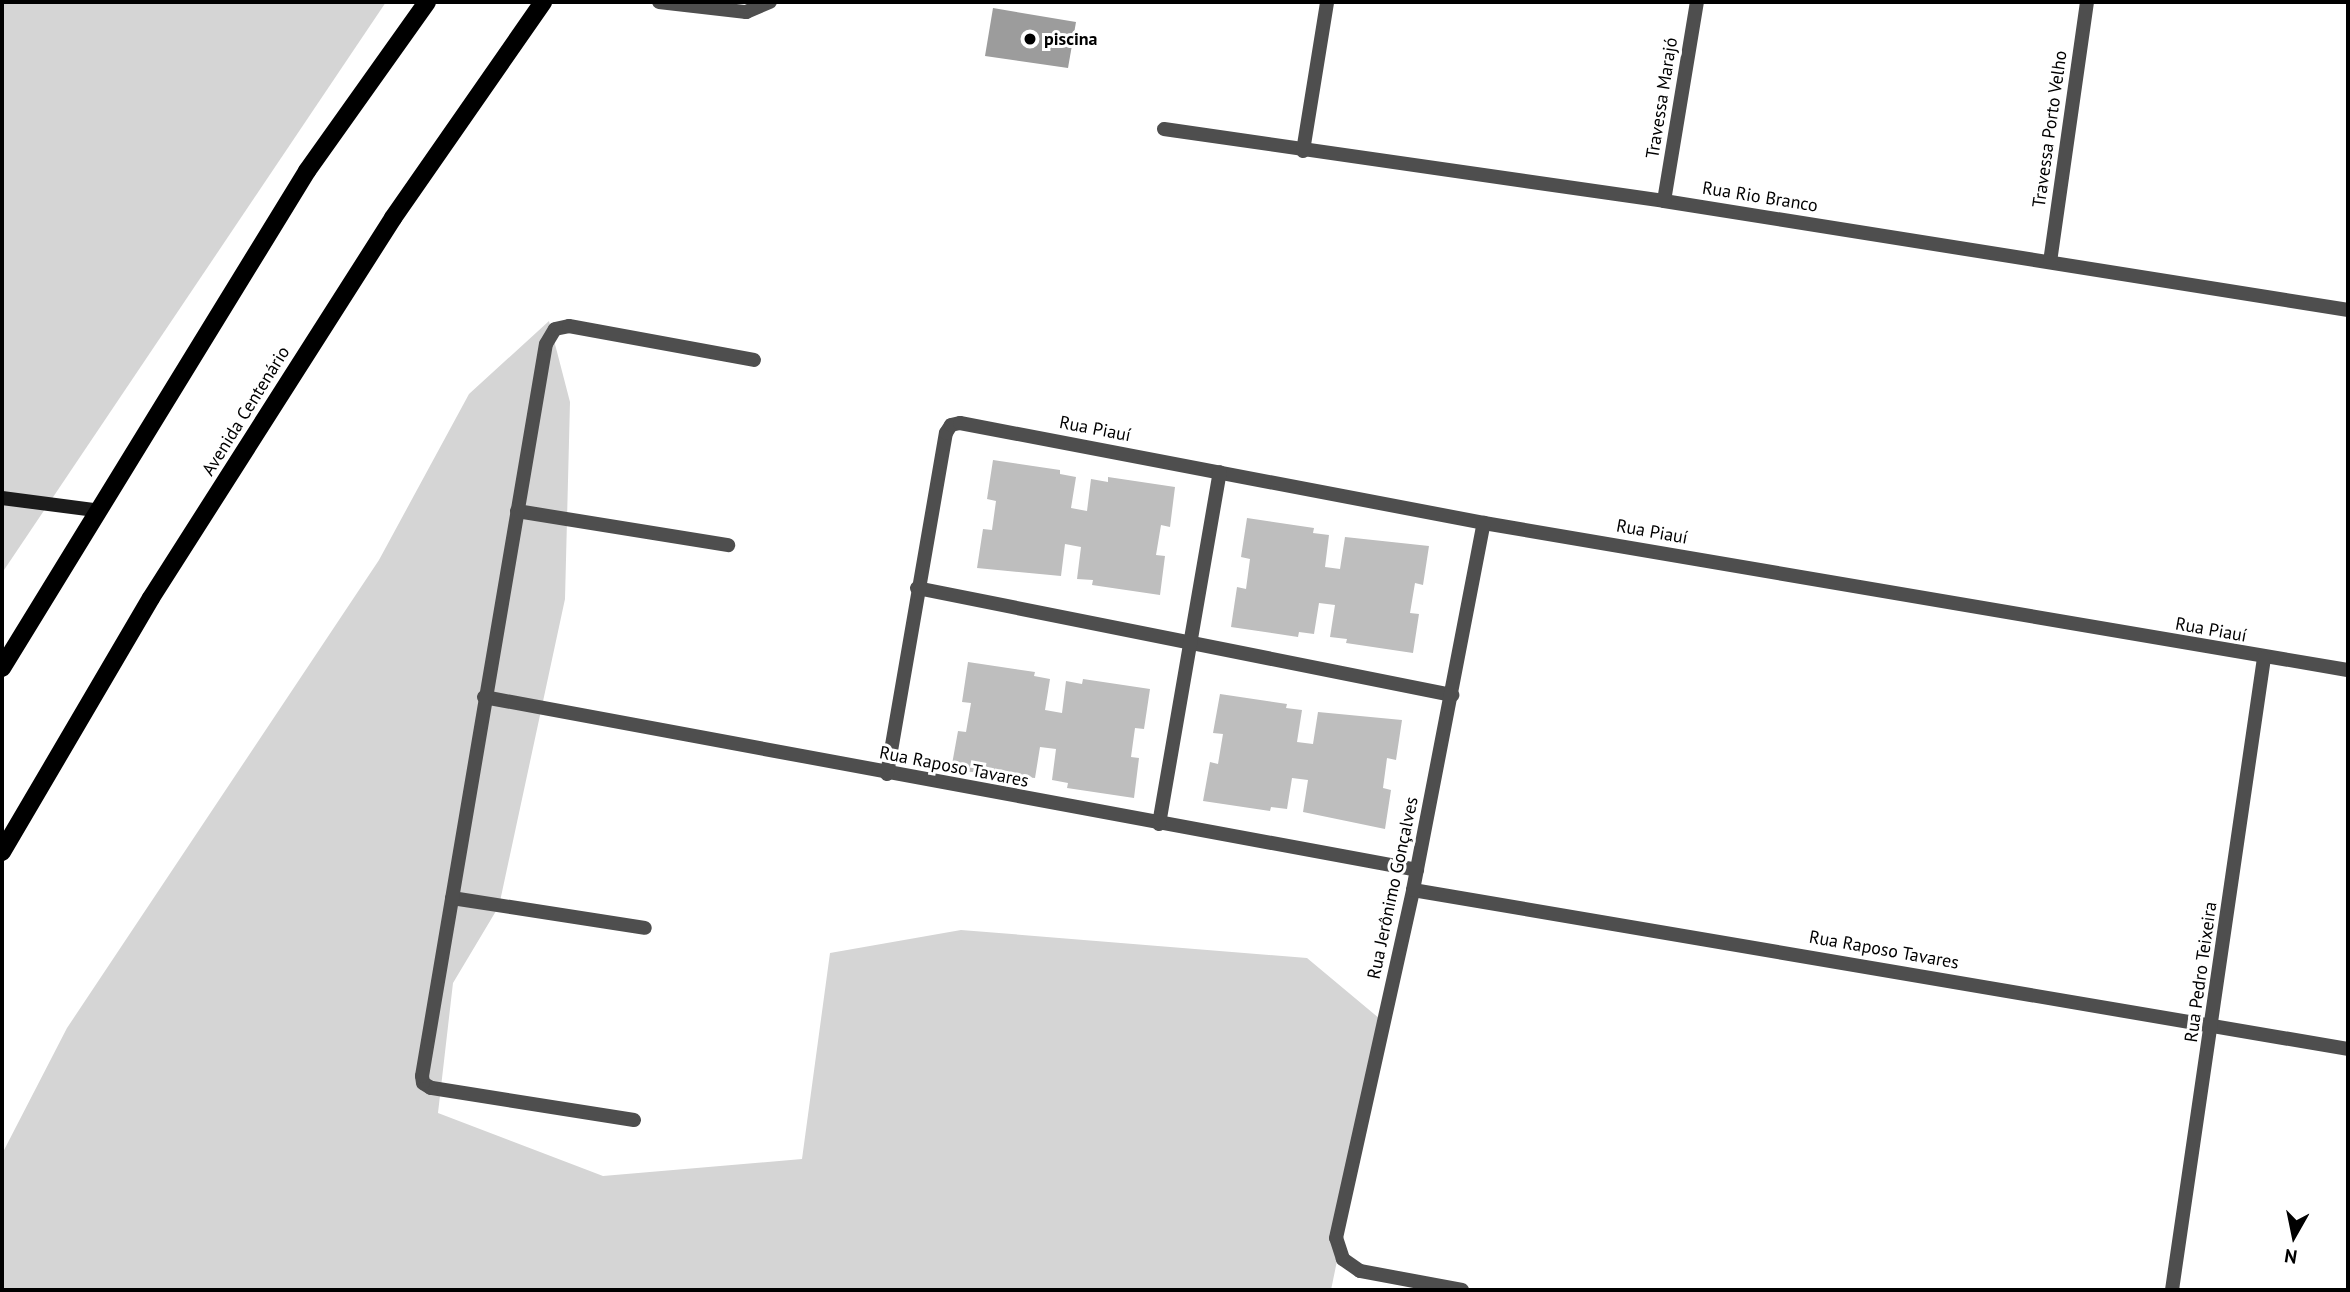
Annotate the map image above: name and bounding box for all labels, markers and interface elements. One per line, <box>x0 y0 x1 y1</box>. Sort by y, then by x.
place label: piscina <box>1044 28 1098 50</box>
marker: piscina <box>1022 31 1038 47</box>
street label: Travessa Marajó <box>1642 36 1682 160</box>
street label: Travessa Porto Velho <box>2028 49 2072 209</box>
street label: Rua Rio Branco <box>1701 177 1819 217</box>
street label: Avenida Centenário <box>197 342 295 480</box>
street label: Rua Piauí <box>1057 412 1133 446</box>
street label: Rua Piauí <box>1615 515 1689 549</box>
street label: Rua Piauí <box>2174 613 2248 647</box>
street label: Rua Raposo Tavares <box>877 742 1031 792</box>
street label: Rua Jerônimo Gonçalves <box>1363 795 1423 981</box>
street label: Rua Pedro Teixeira <box>2180 900 2222 1044</box>
street label: Rua Raposo Tavares <box>1807 926 1961 974</box>
north arrow <box>2259 1201 2329 1271</box>
text: N <box>2283 1244 2299 1270</box>

